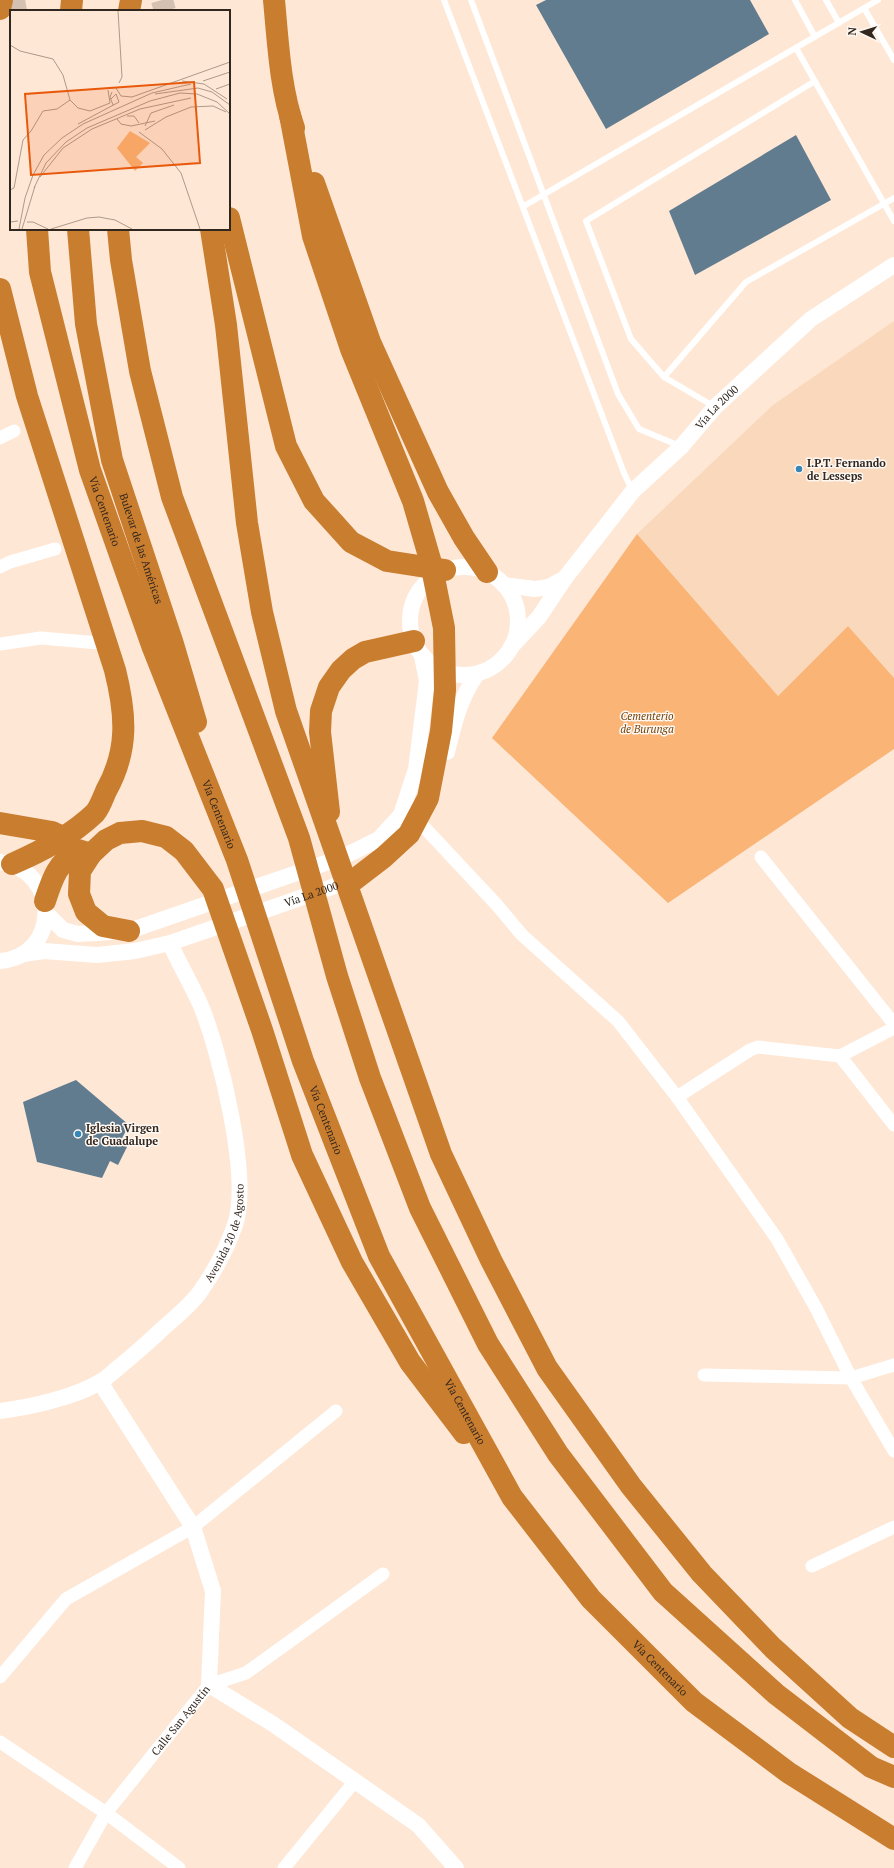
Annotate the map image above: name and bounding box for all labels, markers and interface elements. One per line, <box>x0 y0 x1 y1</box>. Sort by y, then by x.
inset map <box>10 10 230 230</box>
north arrow <box>842 12 882 52</box>
text: N <box>845 26 859 36</box>
street label: Vía La 2000 <box>692 382 741 432</box>
place label: I.P.T. Fernando de Lesseps <box>807 456 886 483</box>
marker: I.P.T. Fernando de Lesseps <box>794 464 804 474</box>
street label: Vía Centenario <box>86 474 123 548</box>
street label: Bulevar de las Américas <box>116 491 166 606</box>
park label: Cementerio de Burunga <box>620 709 674 736</box>
street label: Vía Centenario <box>199 778 239 851</box>
street label: Vía La 2000 <box>282 878 340 910</box>
street label: Vía Centenario <box>306 1083 346 1156</box>
place label: Iglesia Virgen de Guadalupe <box>86 1121 159 1148</box>
marker: Iglesia Virgen de Guadalupe <box>73 1129 83 1139</box>
street label: Avenida 20 de Agosto <box>201 1184 246 1285</box>
street label: Vía Centenario <box>441 1376 489 1447</box>
street label: Vía Centenario <box>629 1637 691 1699</box>
street label: Calle San Agustín <box>148 1682 213 1758</box>

